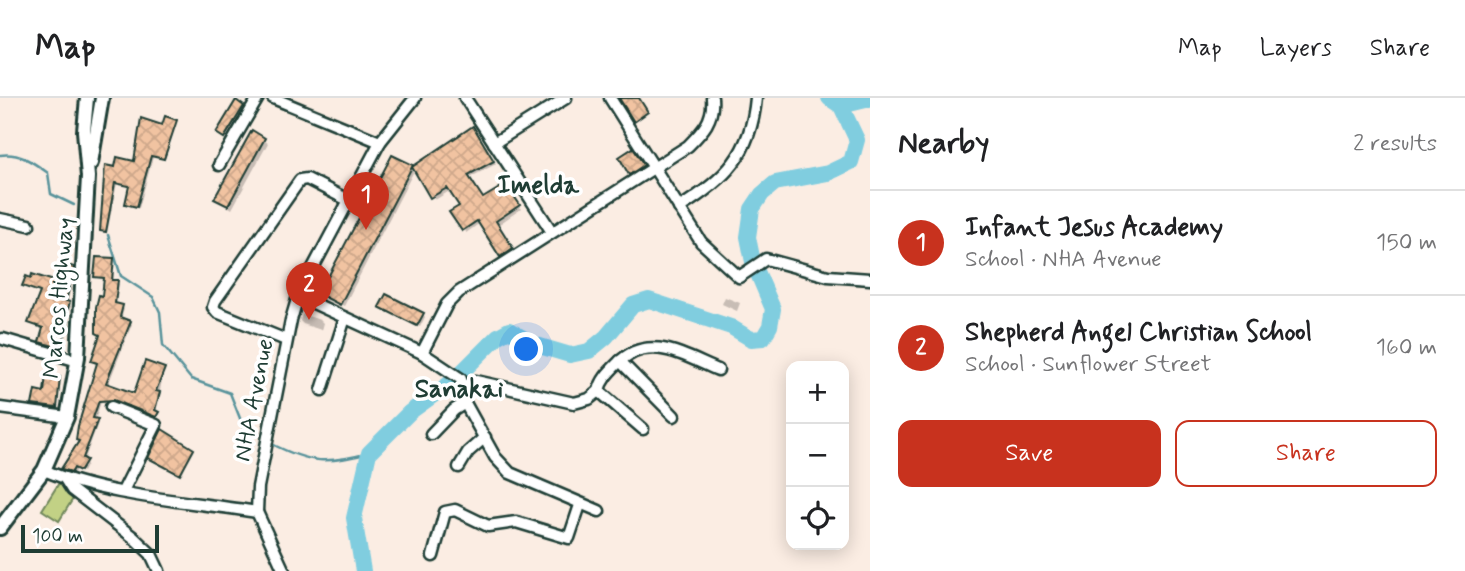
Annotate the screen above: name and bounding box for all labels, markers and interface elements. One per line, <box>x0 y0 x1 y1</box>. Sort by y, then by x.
text: Map <box>35 26 95 70</box>
text: Map <box>1178 33 1222 64</box>
text: Layers <box>1260 33 1332 64</box>
text: Share <box>1370 33 1430 64</box>
text: Nearby <box>898 124 989 163</box>
text: 2 results <box>1353 129 1437 159</box>
district label: Imelda <box>497 169 580 203</box>
pin: 1 <box>343 172 389 230</box>
text: Infant Jesus Academy <box>965 211 1223 245</box>
street label: Marcos Highway <box>37 216 84 380</box>
text: 1 <box>916 228 926 258</box>
text: 150 m <box>1376 228 1437 258</box>
text: School · NHA Avenue <box>965 245 1162 275</box>
pin: 2 <box>286 262 332 320</box>
text: Shepherd Angel Christian School <box>965 316 1312 350</box>
your location <box>509 332 543 366</box>
text: 2 <box>915 333 927 363</box>
text: 160 m <box>1376 333 1437 363</box>
street label: NHA Avenue <box>227 336 282 464</box>
text: School · Sunflower Street <box>965 350 1211 380</box>
map controls <box>786 361 849 550</box>
button: + <box>786 361 849 424</box>
district label: Sanakai <box>415 373 503 407</box>
button: Save <box>898 420 1161 487</box>
button: Share <box>1175 420 1437 487</box>
button: − <box>786 424 849 487</box>
button: locate <box>786 487 849 550</box>
scale bar <box>21 522 159 554</box>
text: 100 m <box>32 524 83 549</box>

